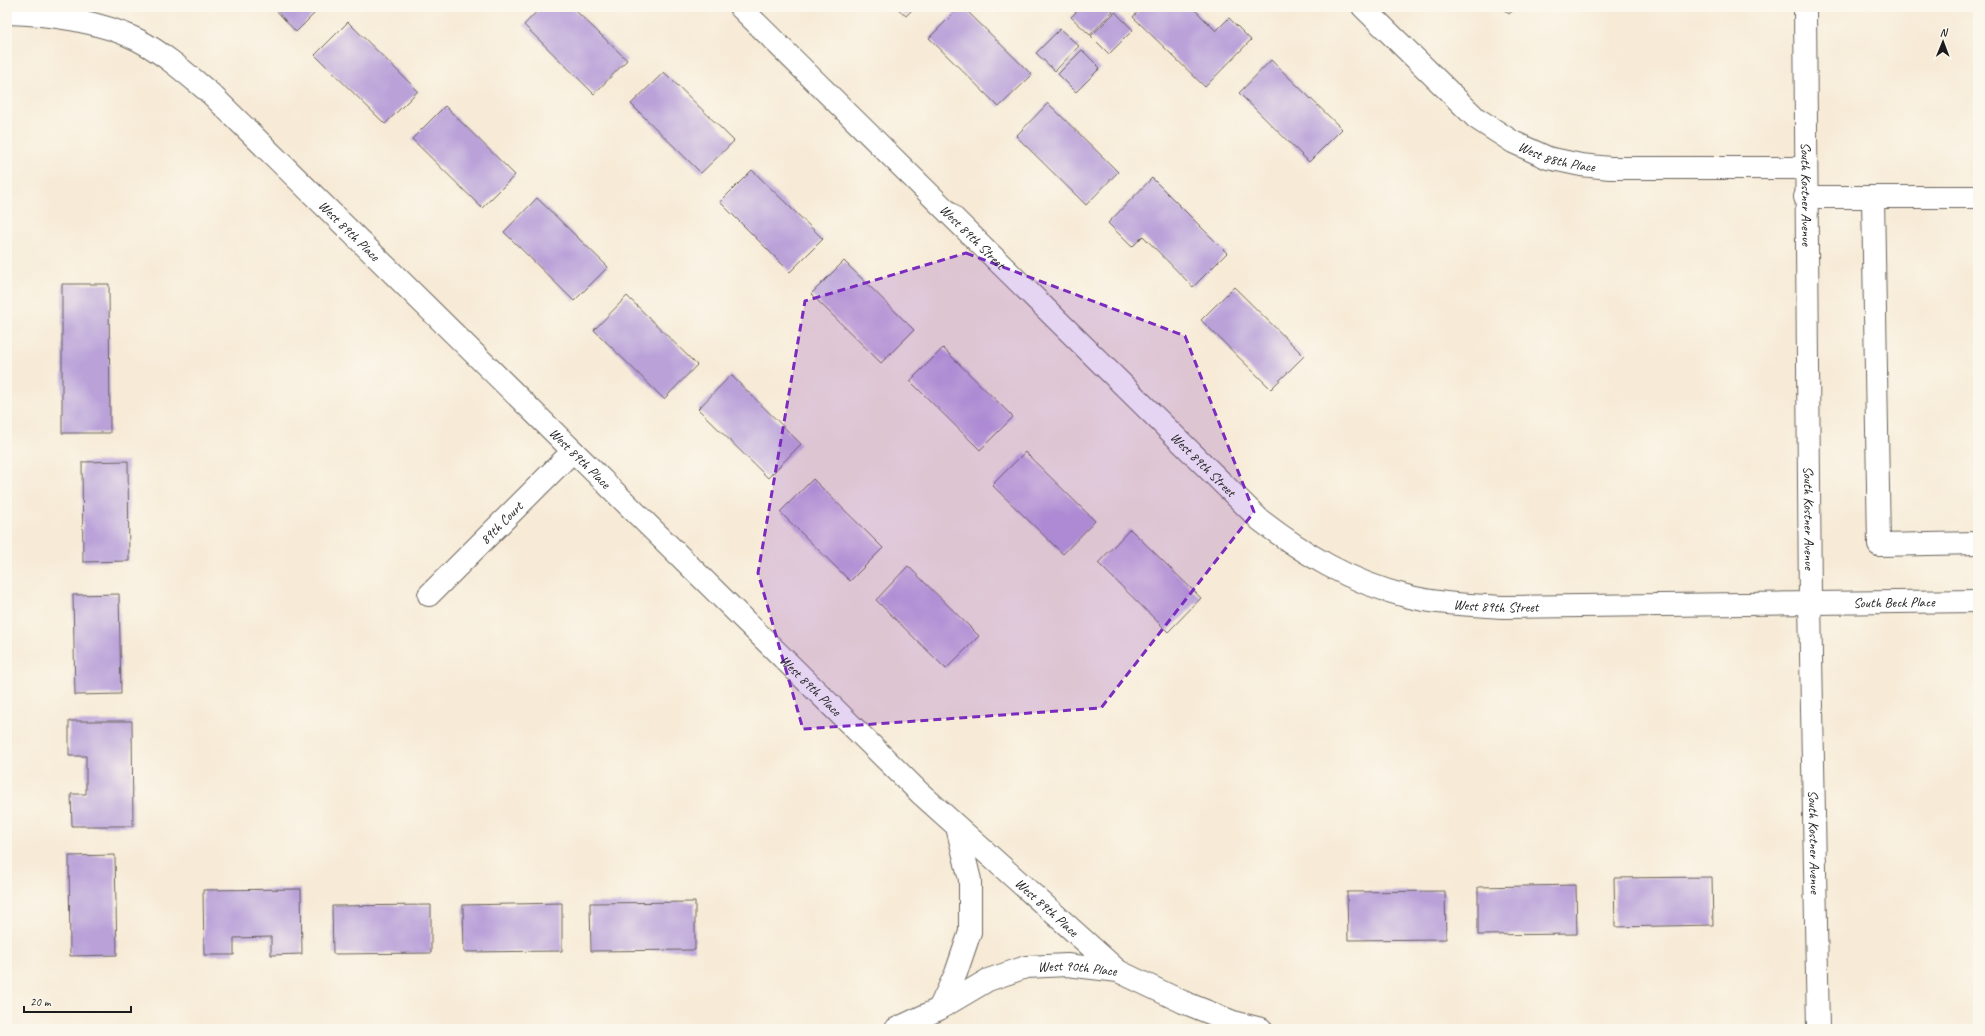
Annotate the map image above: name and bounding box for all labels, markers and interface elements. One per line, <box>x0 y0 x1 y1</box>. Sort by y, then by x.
north arrow <box>1923 22 1963 62</box>
text: N <box>1940 25 1949 39</box>
street label: West 88th Place <box>1516 138 1597 176</box>
street label: South Kostner Avenue <box>1797 142 1815 247</box>
street label: West 89th Place <box>315 197 384 266</box>
street label: West 89th Street <box>936 201 1010 274</box>
street label: West 89th Place <box>546 424 615 493</box>
street label: West 89th Street <box>1167 429 1240 501</box>
street label: South Kostner Avenue <box>1800 466 1818 571</box>
street label: 89th Court <box>477 497 527 548</box>
street label: South Beck Place <box>1853 594 1936 612</box>
street label: West 89th Street <box>1453 596 1540 616</box>
street label: West 89th Place <box>776 652 846 721</box>
street label: South Kostner Avenue <box>1805 790 1823 895</box>
street label: West 89th Place <box>1011 875 1083 941</box>
street label: West 90th Place <box>1037 957 1119 980</box>
scale bar <box>24 988 131 1014</box>
text: 20 m <box>30 994 52 1010</box>

